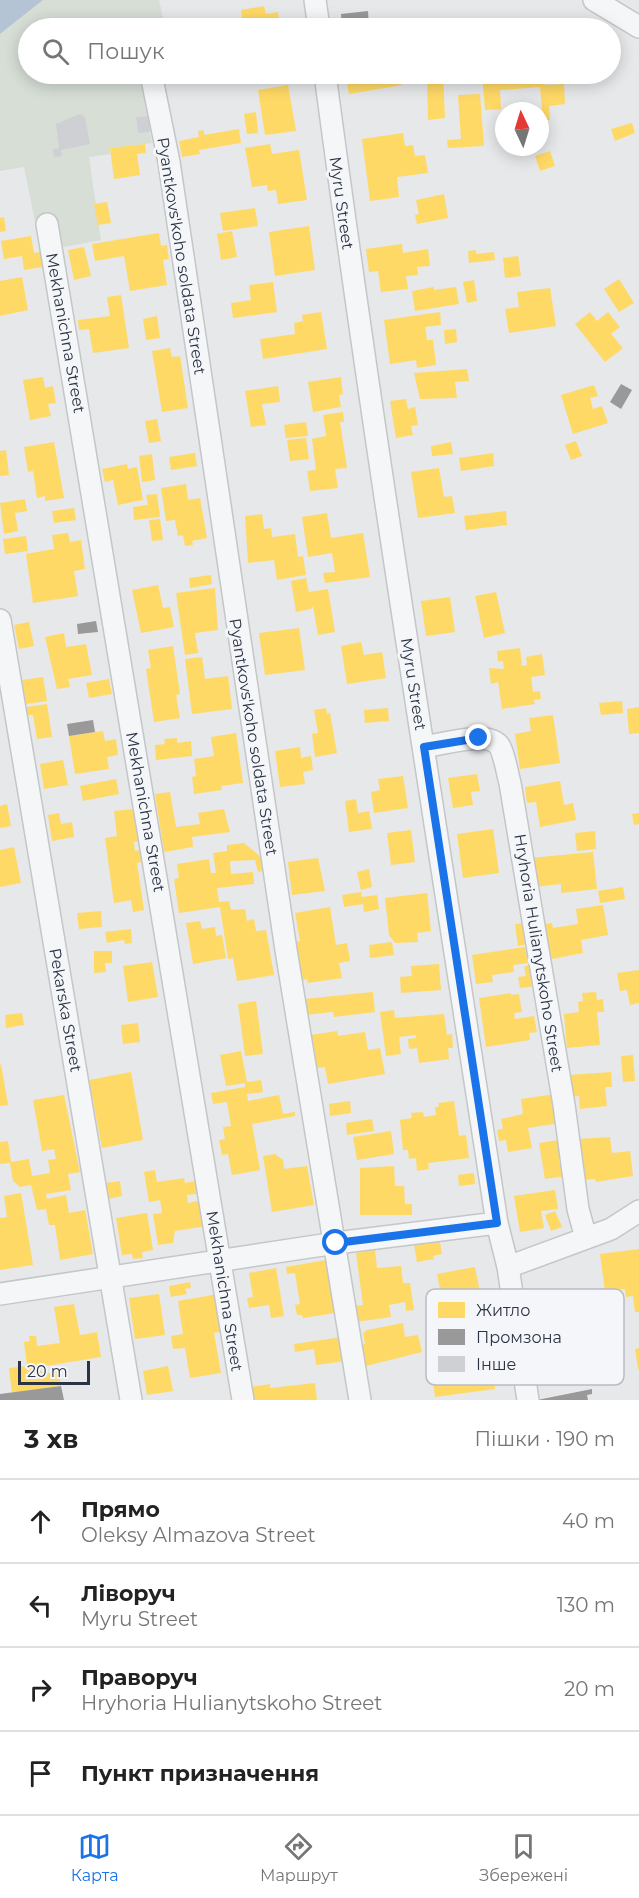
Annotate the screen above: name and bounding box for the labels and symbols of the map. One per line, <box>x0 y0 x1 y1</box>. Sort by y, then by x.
north arrow <box>495 102 549 156</box>
street label: Pyantkovsʹkoho soldata Street <box>153 136 210 377</box>
street label: Myru Street <box>326 155 358 251</box>
street label: Mekhanichna Street <box>42 251 89 415</box>
street label: Pyantkovsʹkoho soldata Street <box>225 617 282 858</box>
street label: Myru Street <box>397 636 430 732</box>
route end <box>465 724 491 750</box>
street label: Mekhanichna Street <box>122 730 169 894</box>
street label: Hryhoria Hulianytskoho Street <box>510 833 567 1074</box>
street label: Pekarska Street <box>45 947 86 1074</box>
street label: Mekhanichna Street <box>202 1209 247 1373</box>
route start <box>322 1229 348 1255</box>
legend <box>426 1289 624 1385</box>
text: Житло <box>476 1301 530 1320</box>
text: Промзона <box>476 1328 562 1347</box>
text: Інше <box>476 1355 516 1374</box>
scale bar <box>18 1358 90 1386</box>

